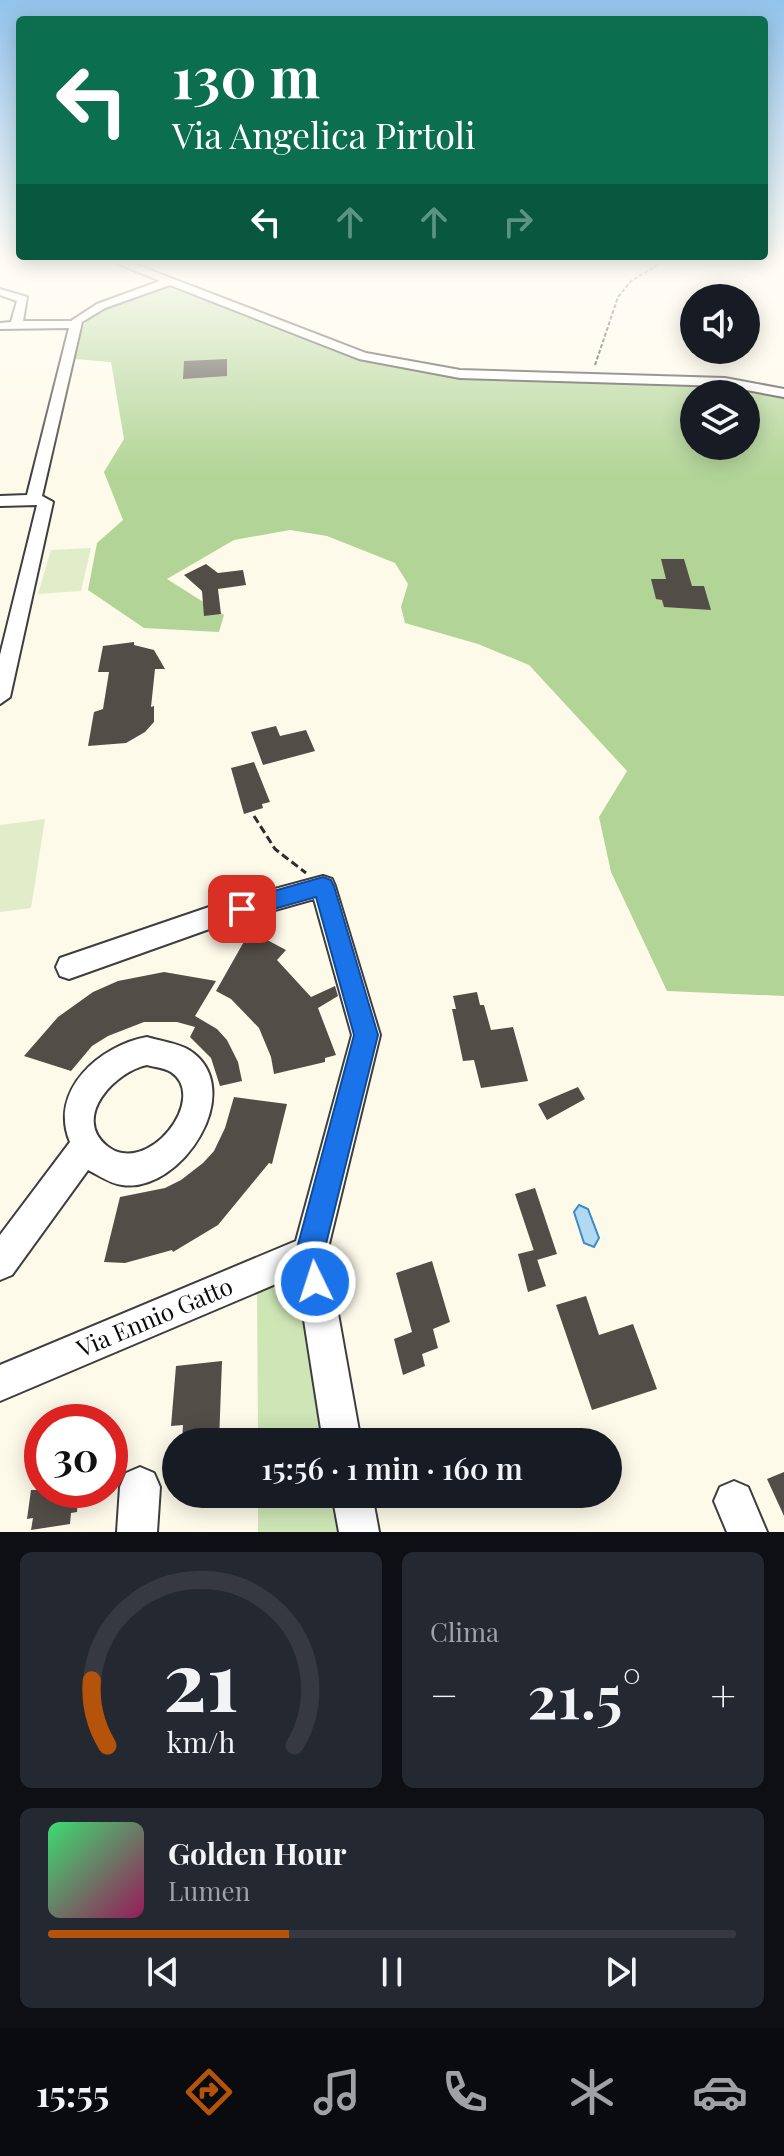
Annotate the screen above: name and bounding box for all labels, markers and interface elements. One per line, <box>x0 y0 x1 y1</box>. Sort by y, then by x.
text: 130 m <box>172 38 320 113</box>
icon: left <box>40 48 144 152</box>
text: Via Angelica Pirtoli <box>172 110 476 158</box>
icon: left <box>244 200 288 244</box>
icon: ahead <box>328 200 372 244</box>
icon: ahead <box>412 200 456 244</box>
icon: right <box>496 200 540 244</box>
map controls <box>680 284 760 460</box>
button: sound <box>680 284 760 364</box>
button: layers <box>680 380 760 460</box>
pin <box>208 875 276 943</box>
icon: arrive <box>220 887 264 931</box>
position arrow <box>273 1240 357 1324</box>
street label: Via Ennio Gatto <box>70 1269 237 1364</box>
speed limit sign: 30 <box>24 1404 128 1508</box>
text: 15:56 · 1 min · 160 m <box>261 1448 523 1488</box>
text: Clima <box>430 1614 499 1649</box>
text: 21 <box>163 1622 239 1733</box>
text: 21.5° <box>527 1654 641 1734</box>
text: − <box>430 1664 458 1723</box>
text: + <box>710 1664 736 1723</box>
text: km/h <box>167 1722 235 1760</box>
text: Golden Hour <box>168 1833 347 1873</box>
text: Lumen <box>168 1873 250 1908</box>
icon: previous <box>141 1950 185 1994</box>
icon: pause <box>370 1950 414 1994</box>
icon: next <box>599 1950 643 1994</box>
icon: directions <box>181 2064 237 2120</box>
icon: music <box>309 2064 365 2120</box>
icon: phone <box>437 2064 493 2120</box>
icon: climate <box>564 2064 620 2120</box>
icon: car <box>692 2064 748 2120</box>
text: 15:55 <box>36 2068 109 2116</box>

